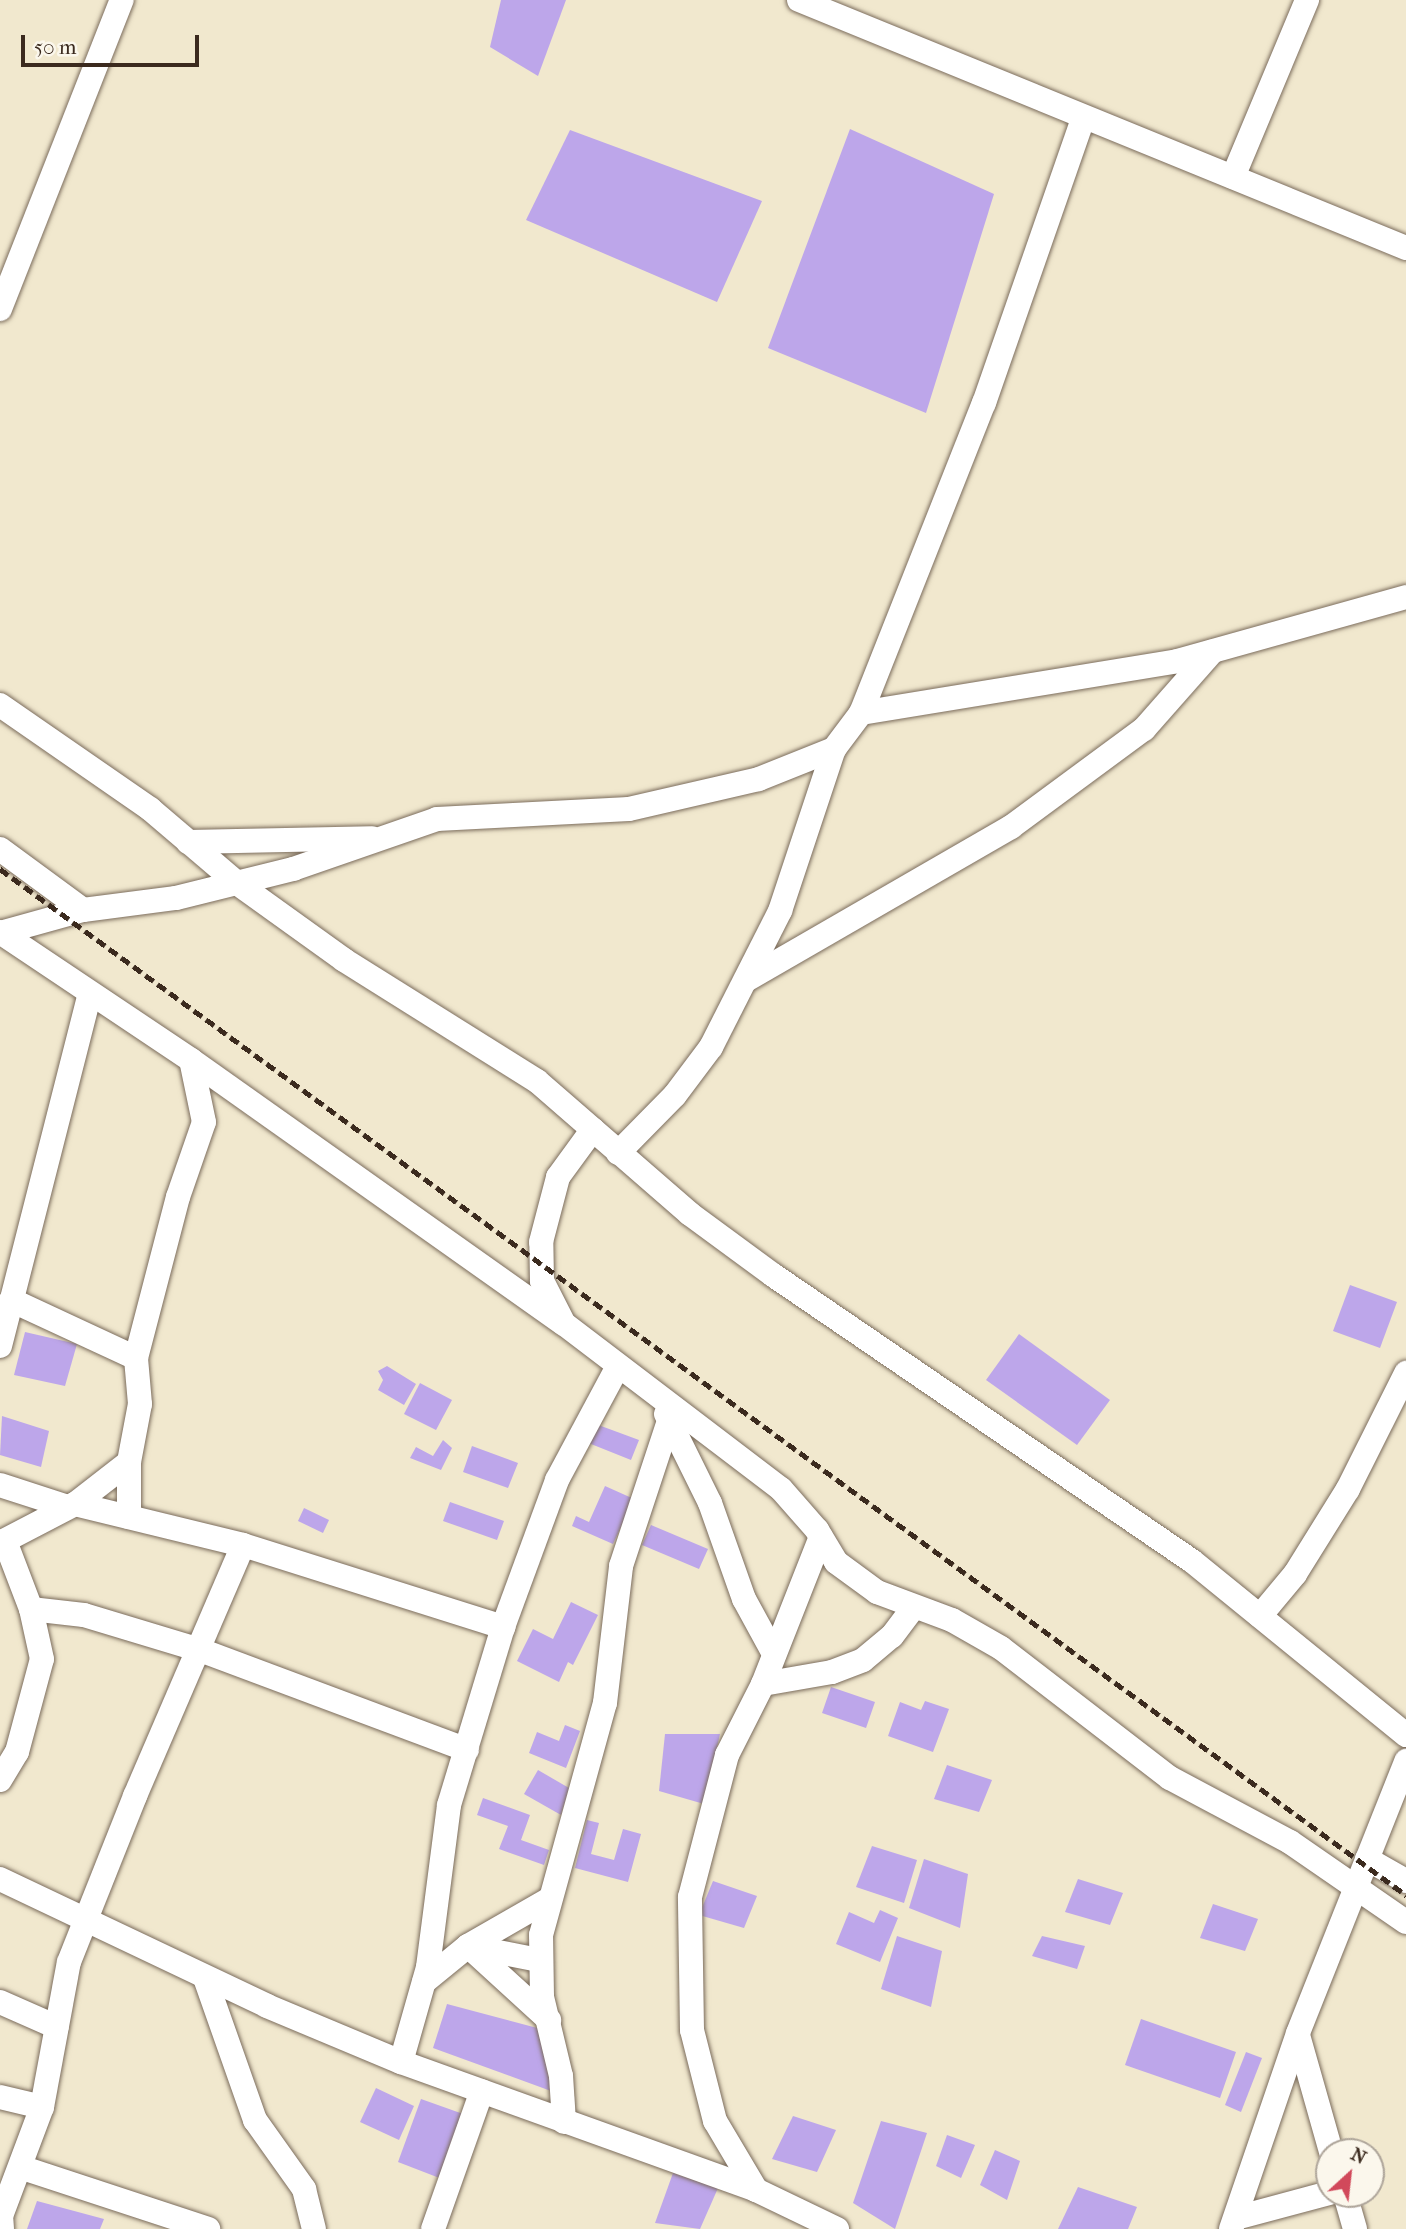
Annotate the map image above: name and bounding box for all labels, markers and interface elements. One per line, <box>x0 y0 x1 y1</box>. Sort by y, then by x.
scale bar <box>24 21 203 65</box>
text: 50 m <box>34 35 77 59</box>
north arrow <box>1315 2138 1385 2208</box>
text: N <box>1347 2143 1370 2169</box>

